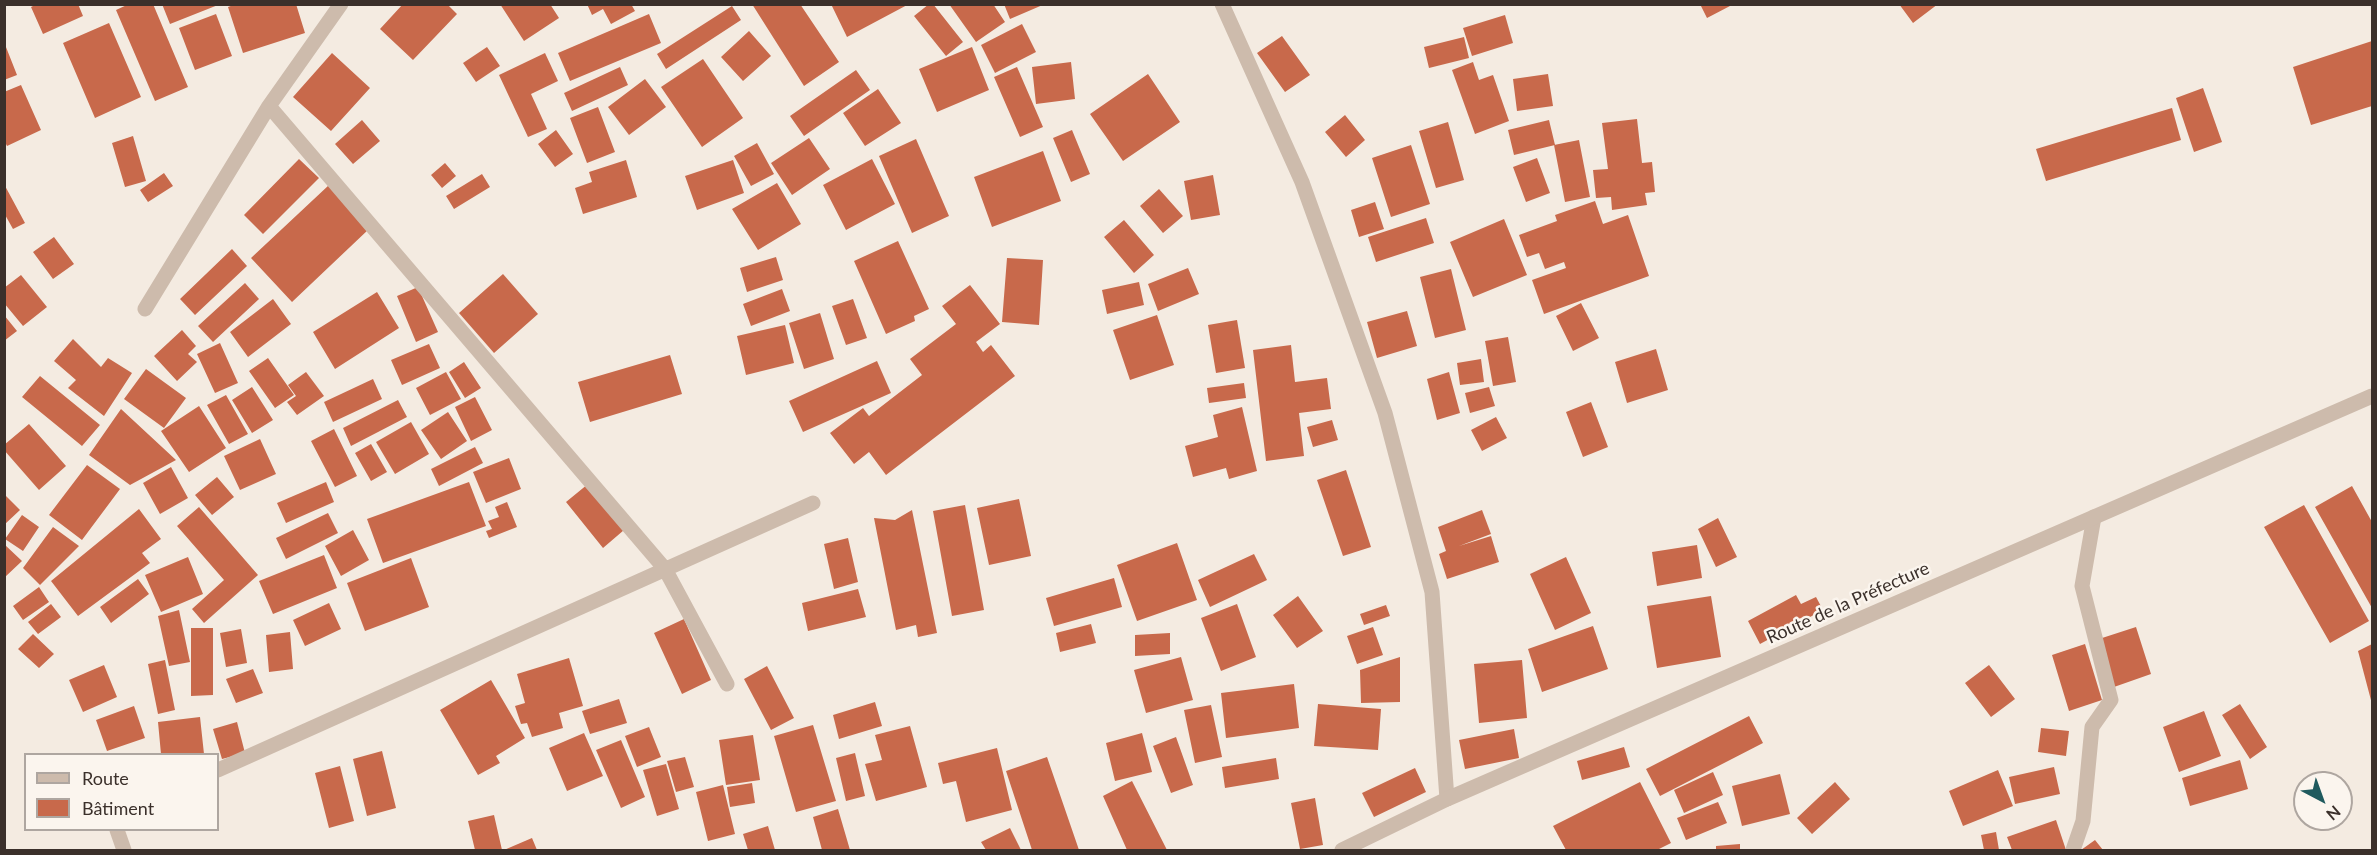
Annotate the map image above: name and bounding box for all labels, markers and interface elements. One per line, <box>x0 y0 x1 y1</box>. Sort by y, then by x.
street label: Route de la Préfecture <box>1763 557 1933 649</box>
legend <box>24 753 219 831</box>
text: Route <box>82 767 129 789</box>
north arrow <box>2293 771 2353 831</box>
text: Bâtiment <box>82 797 154 819</box>
text: N <box>2323 802 2345 825</box>

